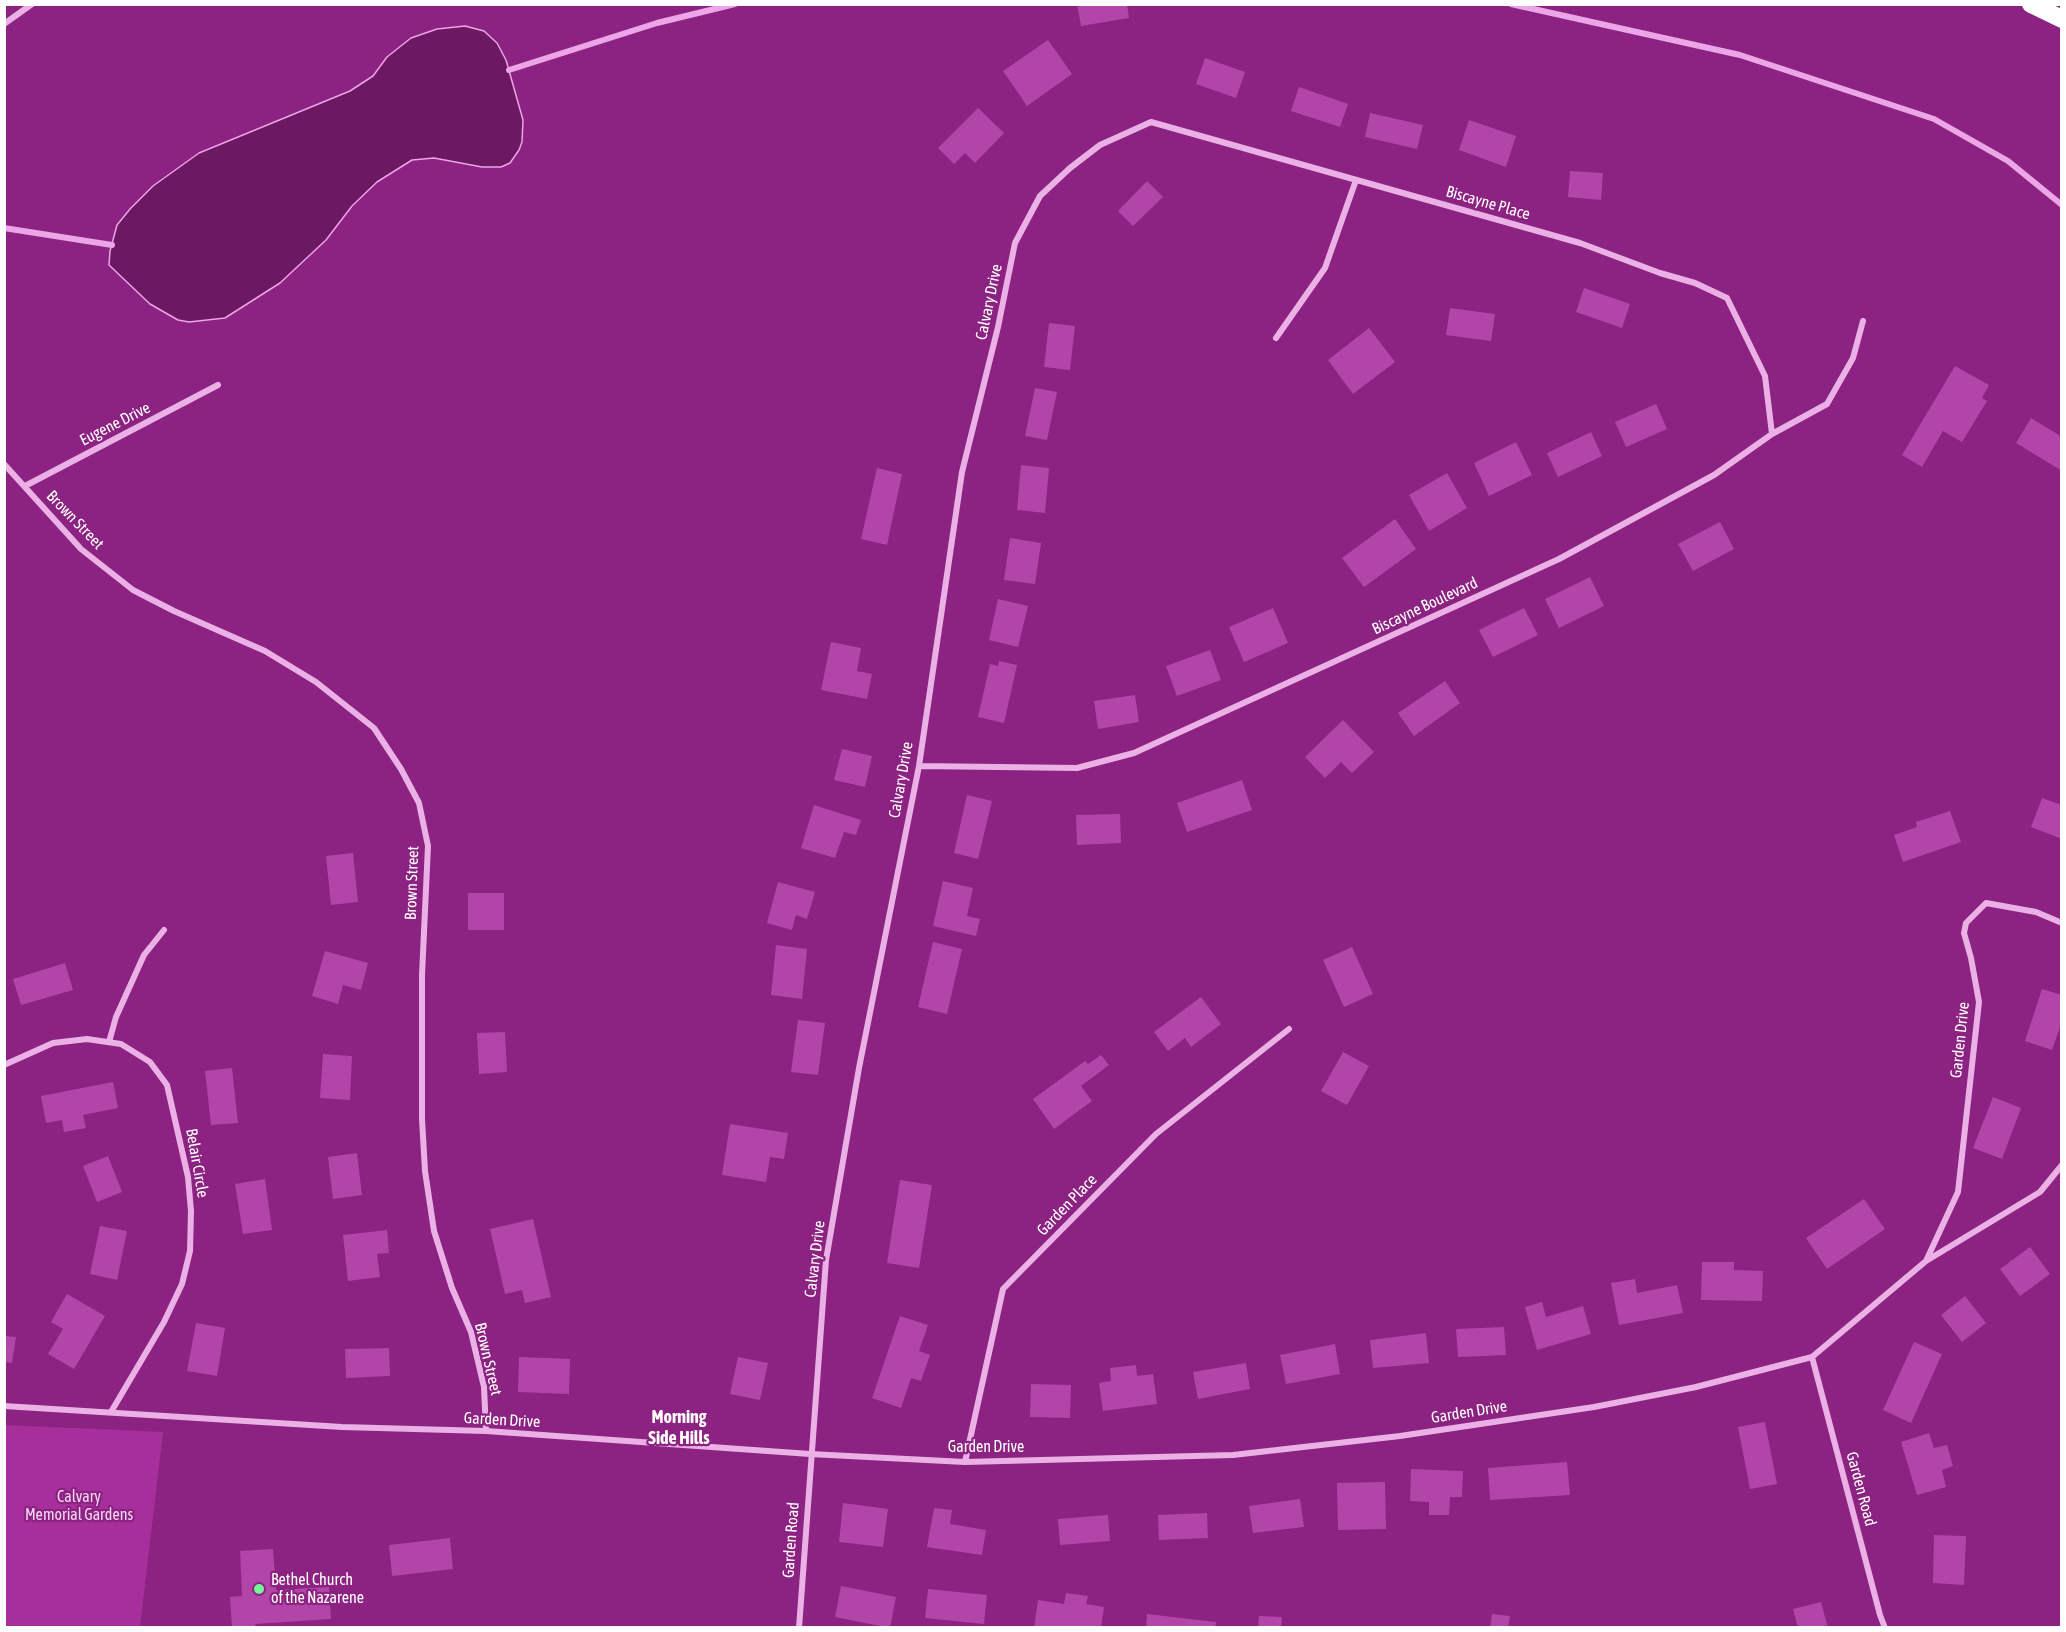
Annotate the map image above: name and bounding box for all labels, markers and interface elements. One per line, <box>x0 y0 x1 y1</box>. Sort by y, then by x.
street label: Biscayne Place <box>1444 182 1532 224</box>
street label: Calvary Drive <box>972 262 1006 342</box>
street label: Eugene Drive <box>76 398 154 450</box>
street label: Brown Street <box>42 487 108 553</box>
street label: Biscayne Boulevard <box>1369 573 1481 639</box>
street label: Calvary Drive <box>885 740 917 820</box>
street label: Brown Street <box>401 846 423 920</box>
street label: Garden Drive <box>1946 1001 1974 1079</box>
street label: Belair Circle <box>181 1127 213 1199</box>
street label: Garden Place <box>1033 1170 1101 1240</box>
street label: Calvary Drive <box>801 1220 829 1298</box>
street label: Brown Street <box>470 1321 506 1397</box>
street label: Garden Drive <box>1430 1397 1508 1427</box>
district label: Morning Side Hills <box>648 1406 710 1448</box>
street label: Garden Drive <box>463 1408 541 1432</box>
street label: Garden Drive <box>948 1437 1024 1457</box>
street label: Garden Road <box>1842 1450 1880 1528</box>
park label: Calvary Memorial Gardens <box>25 1487 133 1525</box>
street label: Garden Road <box>779 1501 803 1579</box>
place label: Bethel Church of the Nazarene <box>271 1570 364 1608</box>
marker: Bethel Church of the Nazarene <box>252 1582 266 1596</box>

